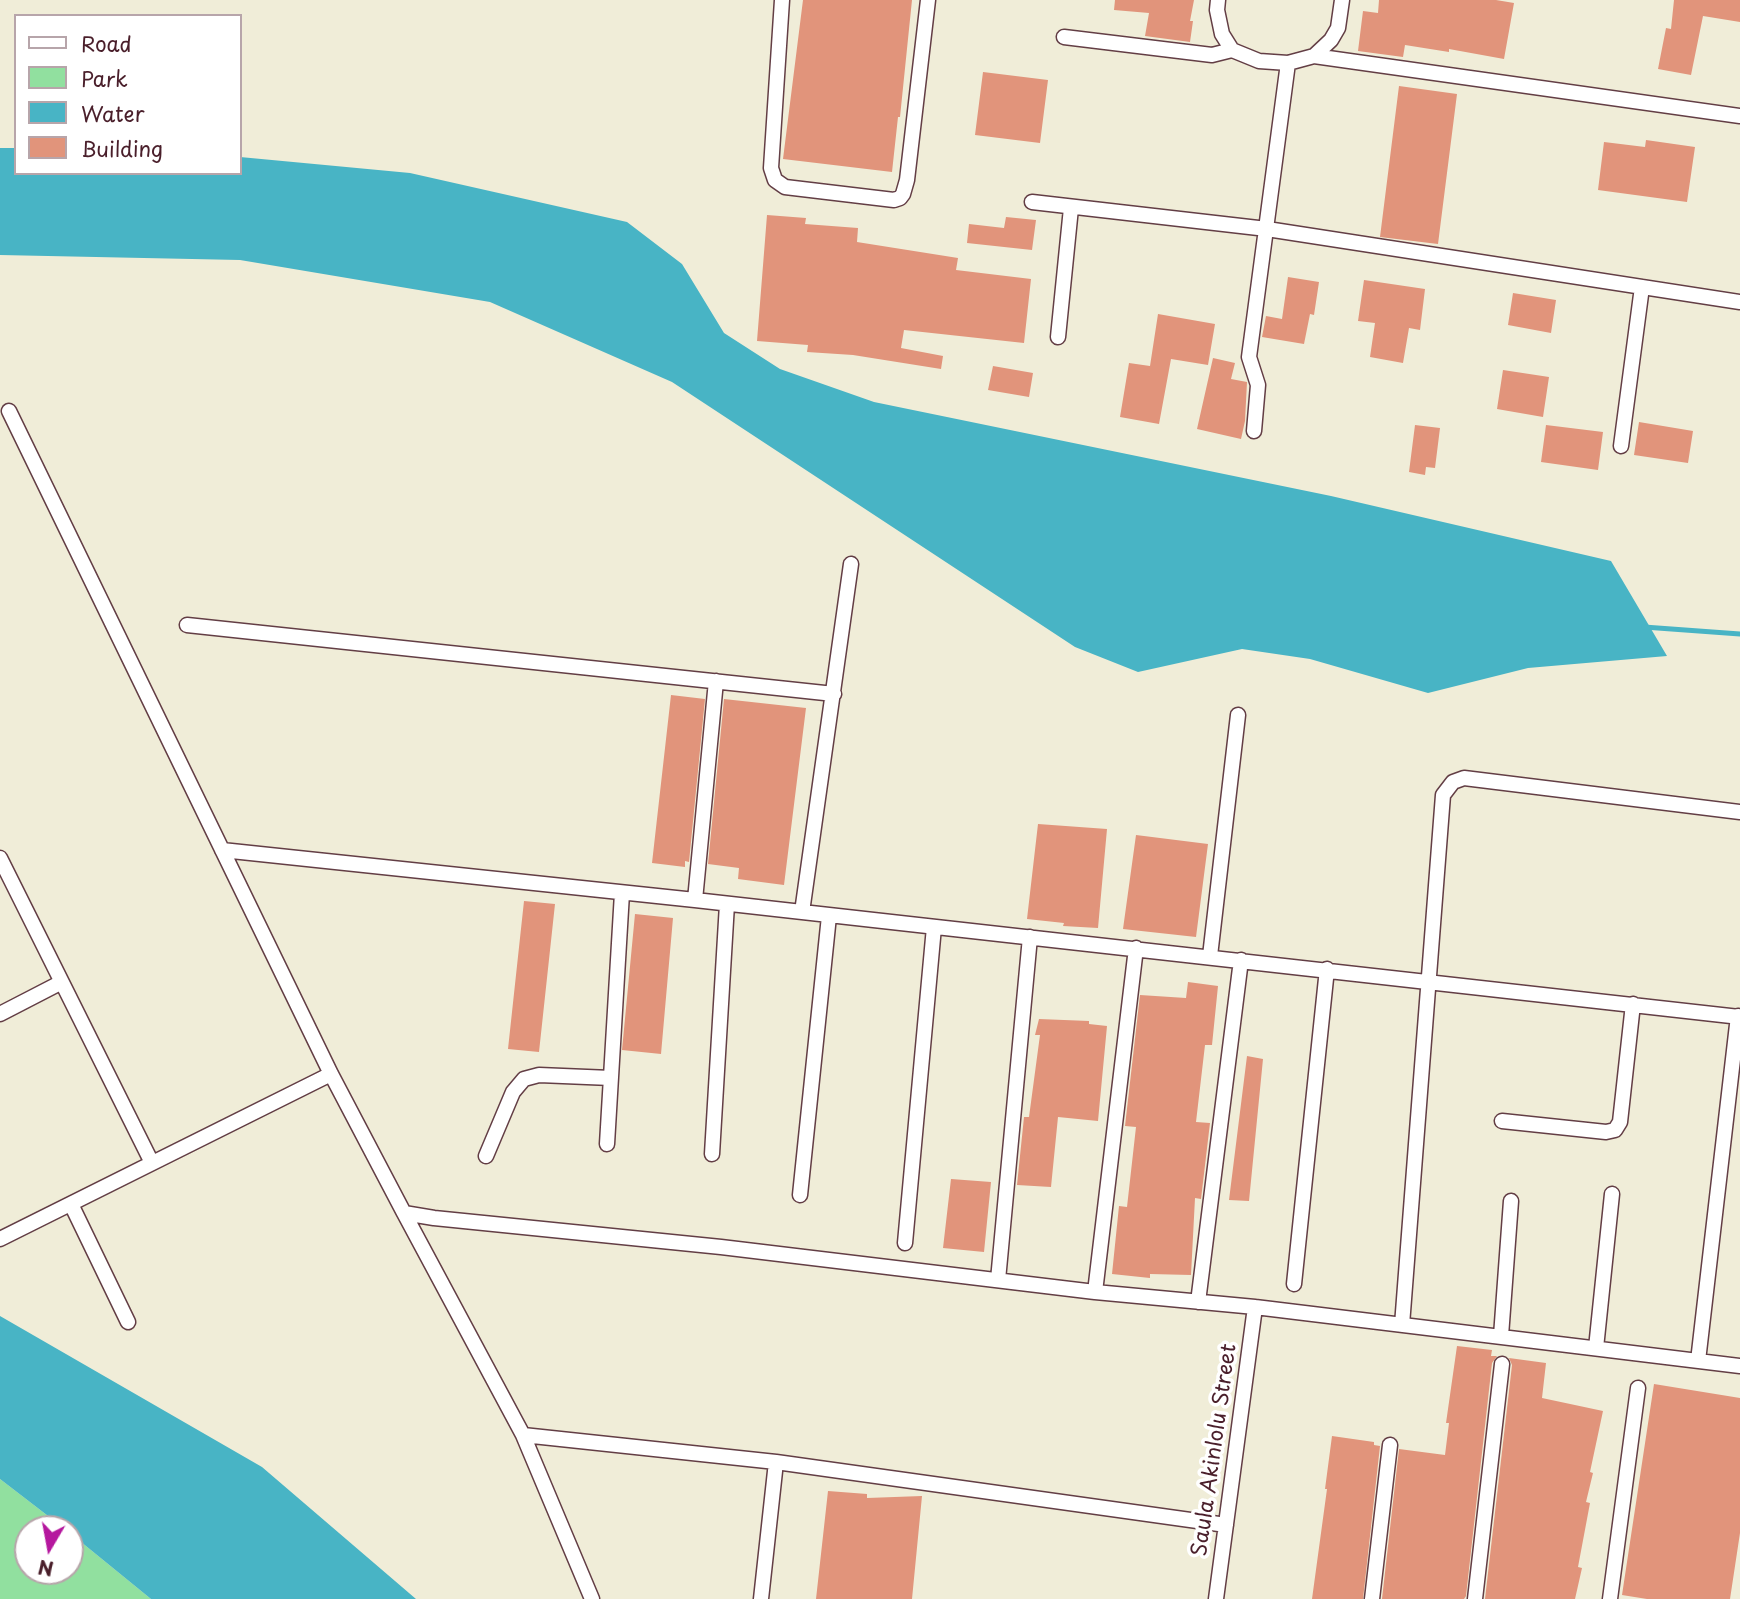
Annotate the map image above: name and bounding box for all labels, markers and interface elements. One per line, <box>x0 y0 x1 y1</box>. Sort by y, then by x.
legend <box>14 14 242 175</box>
text: Road <box>81 27 132 59</box>
text: Park <box>81 62 128 94</box>
text: Water <box>81 97 144 129</box>
text: Building <box>81 132 163 164</box>
street label: Saula Akinlolu Street <box>1188 1342 1242 1558</box>
north arrow <box>14 1515 84 1585</box>
text: N <box>36 1554 56 1584</box>

